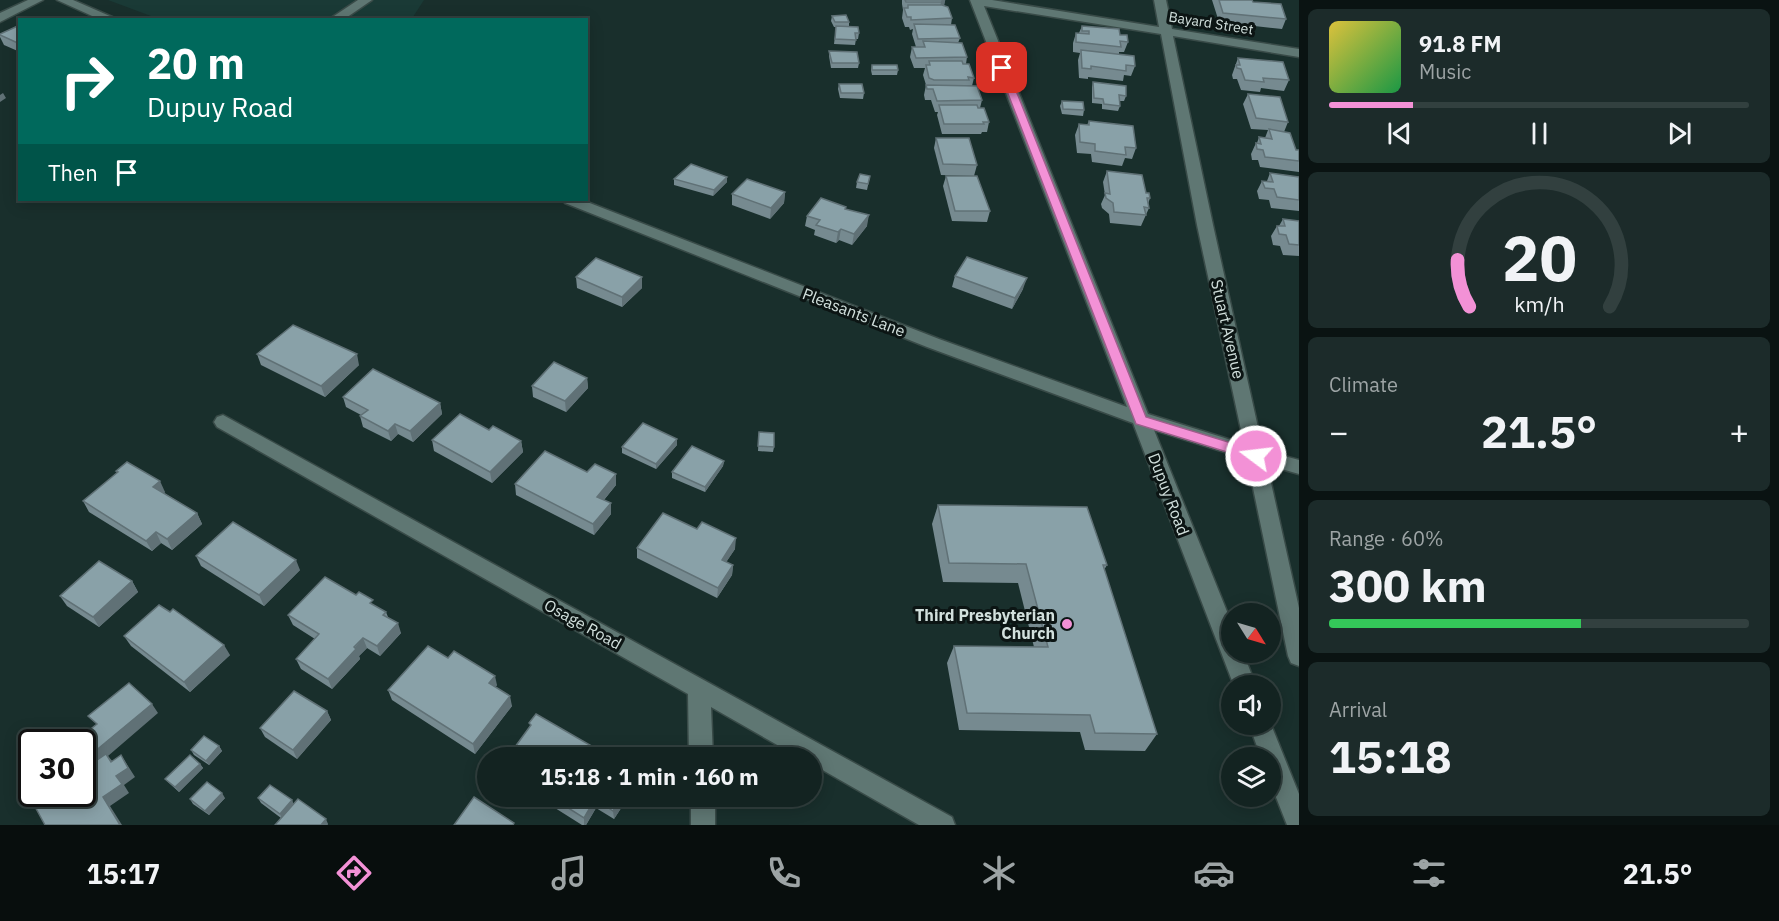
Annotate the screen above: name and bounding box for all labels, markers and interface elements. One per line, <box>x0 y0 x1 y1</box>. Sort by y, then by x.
street label: Bayard Street <box>1167 7 1255 39</box>
text: 91.8 FM <box>1419 29 1502 58</box>
text: 20 m <box>147 36 245 91</box>
icon: right <box>48 42 126 120</box>
pin <box>976 42 1027 93</box>
icon: arrive <box>985 51 1018 84</box>
text: Music <box>1419 58 1471 85</box>
text: Dupuy Road <box>147 89 293 124</box>
icon: previous <box>1383 117 1416 150</box>
icon: pause <box>1523 117 1556 150</box>
icon: next <box>1663 117 1696 150</box>
icon: arrive <box>110 156 143 189</box>
text: Then <box>48 158 98 187</box>
text: 20 <box>1502 217 1576 298</box>
street label: Stuart Avenue <box>1207 277 1249 381</box>
street label: Pleasants Lane <box>800 283 908 341</box>
text: km/h <box>1514 290 1564 318</box>
text: Climate <box>1329 371 1398 398</box>
text: 21.5° <box>1481 402 1597 460</box>
text: − <box>1329 410 1349 453</box>
text: + <box>1729 410 1749 453</box>
position arrow <box>1224 424 1288 488</box>
street label: Dupuy Road <box>1144 450 1194 538</box>
text: Range · 60% <box>1329 525 1444 552</box>
text: 300 km <box>1329 556 1487 614</box>
street label: Osage Road <box>541 595 625 653</box>
north arrow <box>1221 603 1281 663</box>
map controls <box>1221 603 1281 807</box>
place label: Third Presbyterian Church <box>915 605 1055 643</box>
marker: Third Presbyterian Church <box>1060 617 1074 631</box>
button: sound <box>1221 675 1281 735</box>
text: Arrival <box>1329 696 1387 723</box>
text: 15:18 <box>1329 727 1452 785</box>
speed limit sign: 30 <box>18 729 96 807</box>
button: layers <box>1221 747 1281 807</box>
text: 15:18 · 1 min · 160 m <box>540 762 759 791</box>
icon: directions <box>333 852 375 894</box>
icon: music <box>548 852 590 894</box>
icon: phone <box>763 852 805 894</box>
icon: climate <box>978 852 1020 894</box>
icon: car <box>1193 852 1235 894</box>
icon: filters <box>1408 852 1450 894</box>
text: 15:17 <box>86 856 160 891</box>
text: 21.5° <box>1623 856 1692 891</box>

